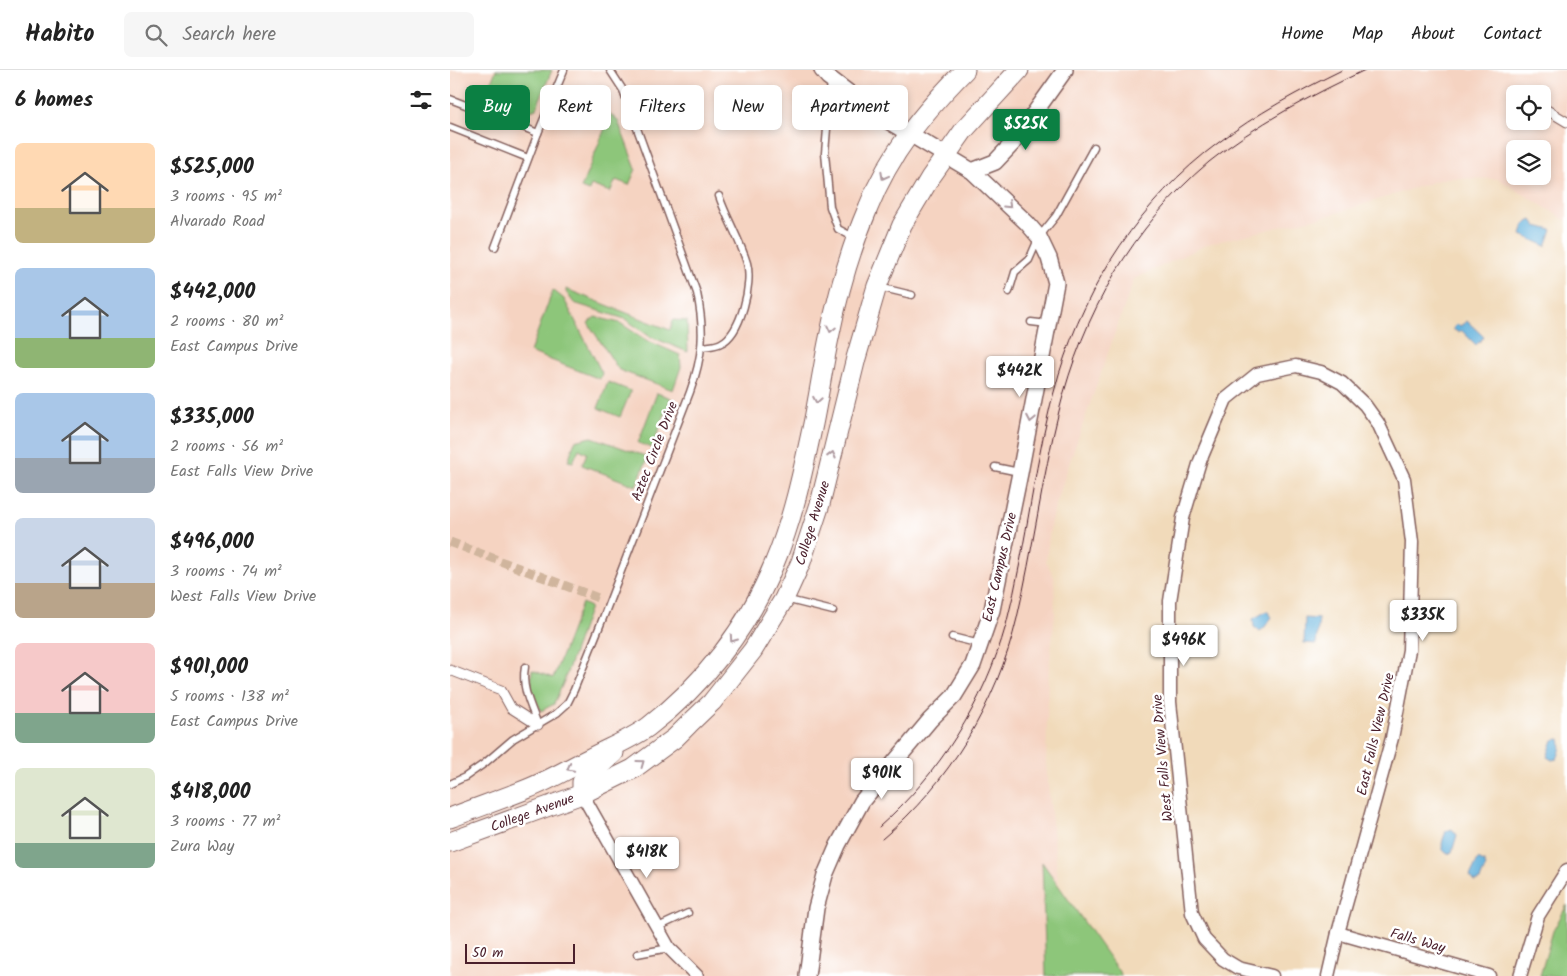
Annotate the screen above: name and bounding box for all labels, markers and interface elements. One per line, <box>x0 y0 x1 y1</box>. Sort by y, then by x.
search box <box>124 12 474 57</box>
text: Habito <box>25 15 94 54</box>
text: Search here <box>182 20 276 50</box>
text: Home <box>1281 20 1324 49</box>
text: Map <box>1352 20 1383 49</box>
text: About <box>1411 20 1455 49</box>
text: Contact <box>1483 20 1542 49</box>
icon: search <box>142 21 170 49</box>
text: 6 homes <box>15 84 93 117</box>
chip: Buy <box>465 85 530 130</box>
chip: Rent <box>540 85 611 130</box>
chip: Filters <box>621 85 704 130</box>
chip: New <box>714 85 782 130</box>
chip: Apartment <box>792 85 908 130</box>
map controls <box>1506 85 1551 185</box>
button: locate <box>1506 85 1551 130</box>
icon: filters <box>407 86 435 114</box>
pin: $525K <box>991 108 1061 151</box>
text: $525K <box>1004 112 1048 137</box>
button: layers <box>1506 140 1551 185</box>
text: $525,000 <box>170 151 254 184</box>
icon: home <box>55 163 115 223</box>
one-way arrow <box>880 171 890 180</box>
text: 3 rooms · 95 m² <box>170 184 282 209</box>
one-way arrow <box>1002 199 1011 208</box>
text: Alvarado Road <box>170 209 264 234</box>
text: $442,000 <box>170 276 255 309</box>
icon: home <box>55 288 115 348</box>
text: 2 rooms · 80 m² <box>170 309 283 334</box>
one-way arrow <box>826 324 837 333</box>
text: East Campus Drive <box>170 334 298 359</box>
pin: $442K <box>985 356 1055 398</box>
text: $442K <box>997 359 1043 384</box>
one-way arrow <box>813 396 823 405</box>
street label: Aztec Circle Drive <box>626 398 684 504</box>
text: $335,000 <box>170 401 254 434</box>
icon: home <box>55 413 115 473</box>
one-way arrow <box>1026 414 1036 423</box>
text: 2 rooms · 56 m² <box>170 434 283 459</box>
one-way arrow <box>826 450 837 459</box>
text: East Falls View Drive <box>170 459 313 484</box>
street label: College Avenue <box>790 477 836 568</box>
street label: East Campus Drive <box>977 509 1023 624</box>
text: $496,000 <box>170 526 254 559</box>
icon: home <box>55 538 115 598</box>
text: 3 rooms · 74 m² <box>170 559 282 584</box>
text: West Falls View Drive <box>170 584 316 609</box>
pin: $335K <box>1388 600 1458 642</box>
text: $335K <box>1401 603 1445 628</box>
pin: $496K <box>1149 624 1219 667</box>
text: $496K <box>1162 628 1206 653</box>
one-way arrow <box>730 633 739 642</box>
text: $901,000 <box>170 651 248 684</box>
icon: home <box>55 663 115 723</box>
street label: East Falls View Drive <box>1351 670 1401 798</box>
text: 5 rooms · 138 m² <box>170 684 289 709</box>
street label: West Falls View Drive <box>1146 693 1180 823</box>
text: East Campus Drive <box>170 709 298 734</box>
pin: $901K <box>847 758 917 800</box>
one-way arrow <box>635 760 645 769</box>
text: $901K <box>862 761 902 786</box>
one-way arrow <box>566 762 575 772</box>
text: $418,000 <box>170 776 250 809</box>
street label: College Avenue <box>487 787 578 838</box>
icon: home <box>55 788 115 848</box>
text: 3 rooms · 77 m² <box>170 809 280 834</box>
text: Zura Way <box>170 834 234 859</box>
pin: $418K <box>612 836 682 879</box>
text: $418K <box>626 840 668 865</box>
street label: Falls Way <box>1388 923 1448 959</box>
scale bar <box>465 941 575 964</box>
text: 50 m <box>472 942 503 964</box>

